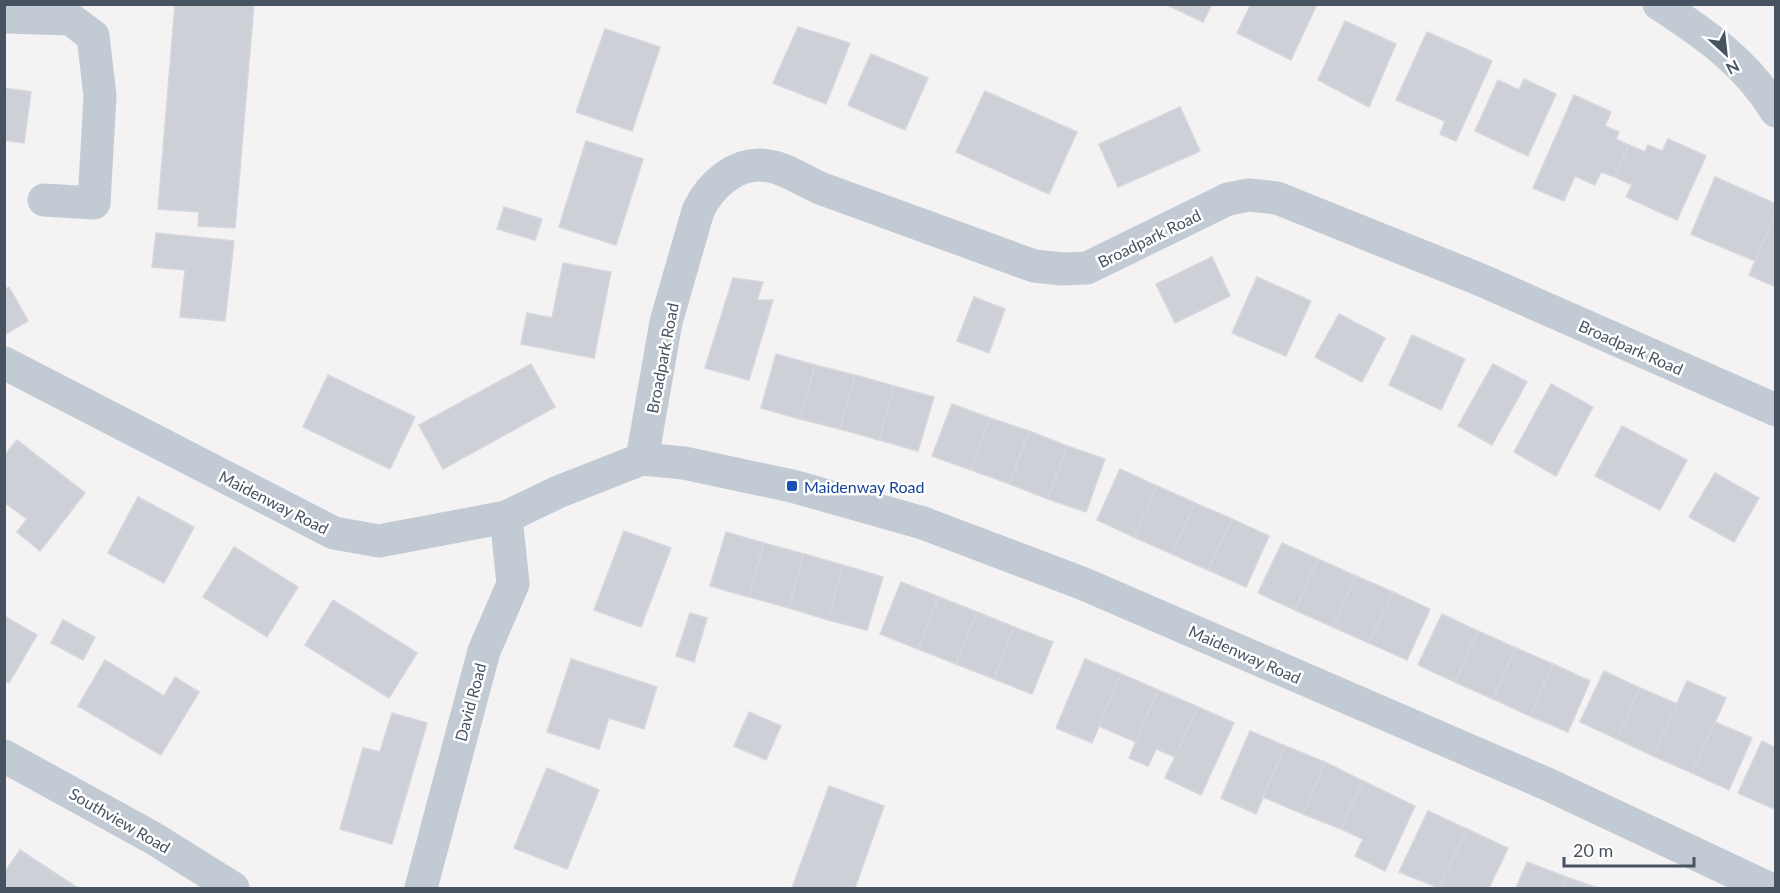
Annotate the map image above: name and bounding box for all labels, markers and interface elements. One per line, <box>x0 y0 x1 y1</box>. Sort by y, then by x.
north arrow <box>1696 24 1756 84</box>
text: N <box>1723 57 1743 79</box>
street label: Broadpark Road <box>1094 205 1204 271</box>
street label: Broadpark Road <box>642 301 682 415</box>
street label: Broadpark Road <box>1576 316 1686 378</box>
street label: Maidenway Road <box>216 466 332 538</box>
place label: Maidenway Road <box>804 477 924 496</box>
marker: Maidenway Road <box>785 479 799 493</box>
street label: Maidenway Road <box>1186 621 1304 687</box>
street label: David Road <box>450 661 490 743</box>
street label: Southview Road <box>66 783 174 857</box>
scale bar <box>1564 830 1694 868</box>
text: 20 m <box>1573 839 1613 861</box>

